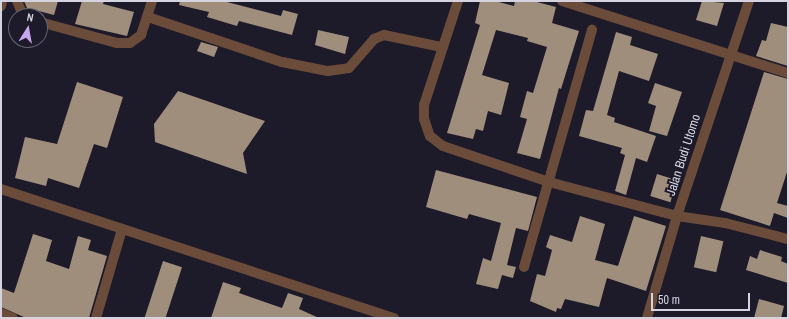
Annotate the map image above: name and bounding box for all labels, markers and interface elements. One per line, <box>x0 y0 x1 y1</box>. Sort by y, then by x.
north arrow <box>8 8 48 48</box>
text: N <box>26 10 35 25</box>
street label: Jalan Budi Utomo <box>663 112 705 198</box>
scale bar <box>653 285 752 311</box>
text: 50 m <box>658 292 680 308</box>

